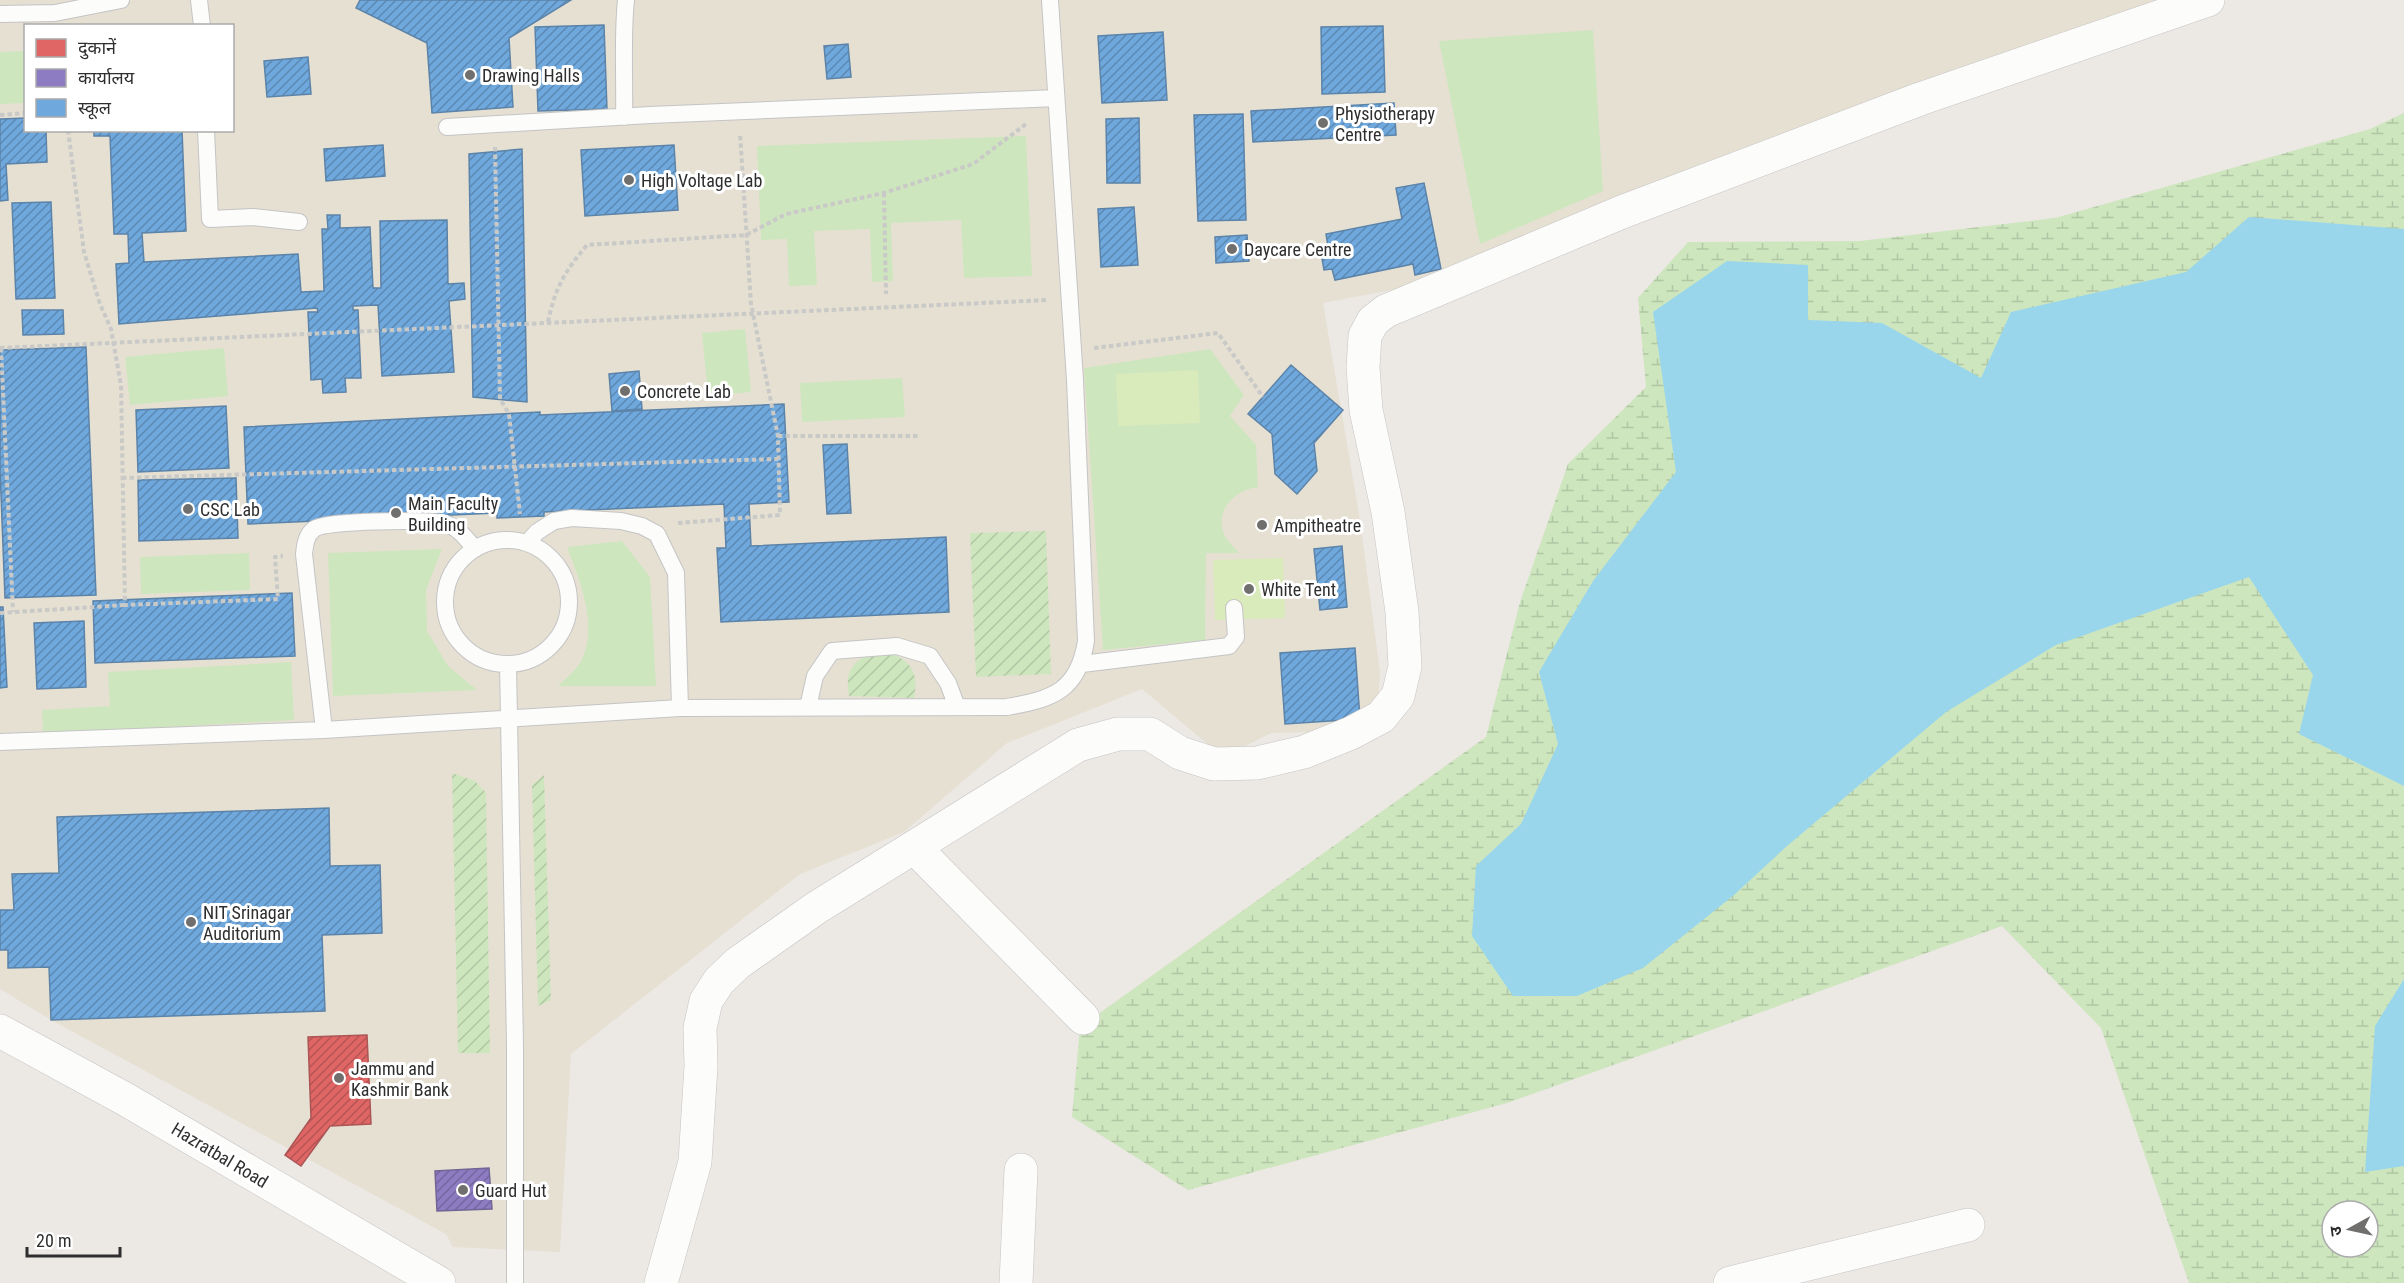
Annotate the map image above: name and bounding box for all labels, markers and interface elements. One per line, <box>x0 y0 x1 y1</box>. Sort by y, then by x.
legend <box>24 24 234 132</box>
text: दुकानें <box>78 37 117 60</box>
place label: Drawing Halls <box>482 65 580 86</box>
text: कार्यालय <box>78 67 135 88</box>
marker: Drawing Halls <box>463 68 477 82</box>
text: स्कूल <box>78 97 112 120</box>
place label: Physiotherapy Centre <box>1335 103 1436 145</box>
marker: Physiotherapy Centre <box>1316 116 1330 130</box>
place label: High Voltage Lab <box>641 170 762 191</box>
marker: High Voltage Lab <box>622 173 636 187</box>
place label: Daycare Centre <box>1244 239 1351 260</box>
marker: Daycare Centre <box>1225 242 1239 256</box>
place label: Concrete Lab <box>637 381 731 402</box>
marker: Concrete Lab <box>618 384 632 398</box>
place label: Main Faculty Building <box>408 493 499 535</box>
place label: CSC Lab <box>200 499 260 520</box>
marker: CSC Lab <box>181 502 195 516</box>
marker: Main Faculty Building <box>389 506 403 520</box>
place label: Ampitheatre <box>1274 515 1361 536</box>
marker: Ampitheatre <box>1255 518 1269 532</box>
place label: White Tent <box>1261 579 1336 600</box>
marker: White Tent <box>1242 582 1256 596</box>
place label: NIT Srinagar Auditorium <box>203 902 291 944</box>
marker: NIT Srinagar Auditorium <box>184 915 198 929</box>
place label: Jammu and Kashmir Bank <box>351 1058 449 1100</box>
marker: Jammu and Kashmir Bank <box>332 1071 346 1085</box>
street label: Hazratbal Road <box>168 1118 272 1192</box>
place label: Guard Hut <box>475 1180 547 1201</box>
marker: Guard Hut <box>456 1183 470 1197</box>
north arrow <box>2320 1199 2380 1259</box>
scale bar <box>27 1220 120 1258</box>
text: उ <box>2325 1224 2346 1237</box>
text: 20 m <box>36 1230 71 1251</box>

